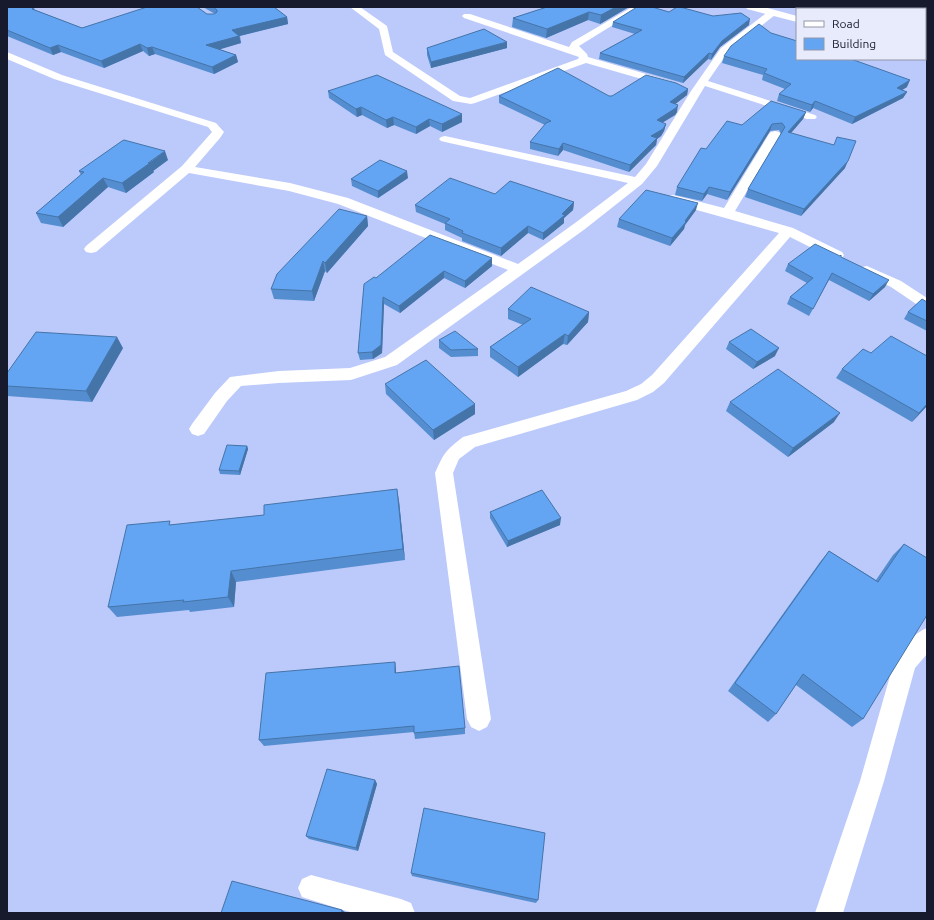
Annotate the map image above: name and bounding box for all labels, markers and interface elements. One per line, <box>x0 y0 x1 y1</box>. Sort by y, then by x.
legend <box>796 8 926 60</box>
text: Road <box>832 17 860 30</box>
text: Building <box>832 37 876 50</box>

